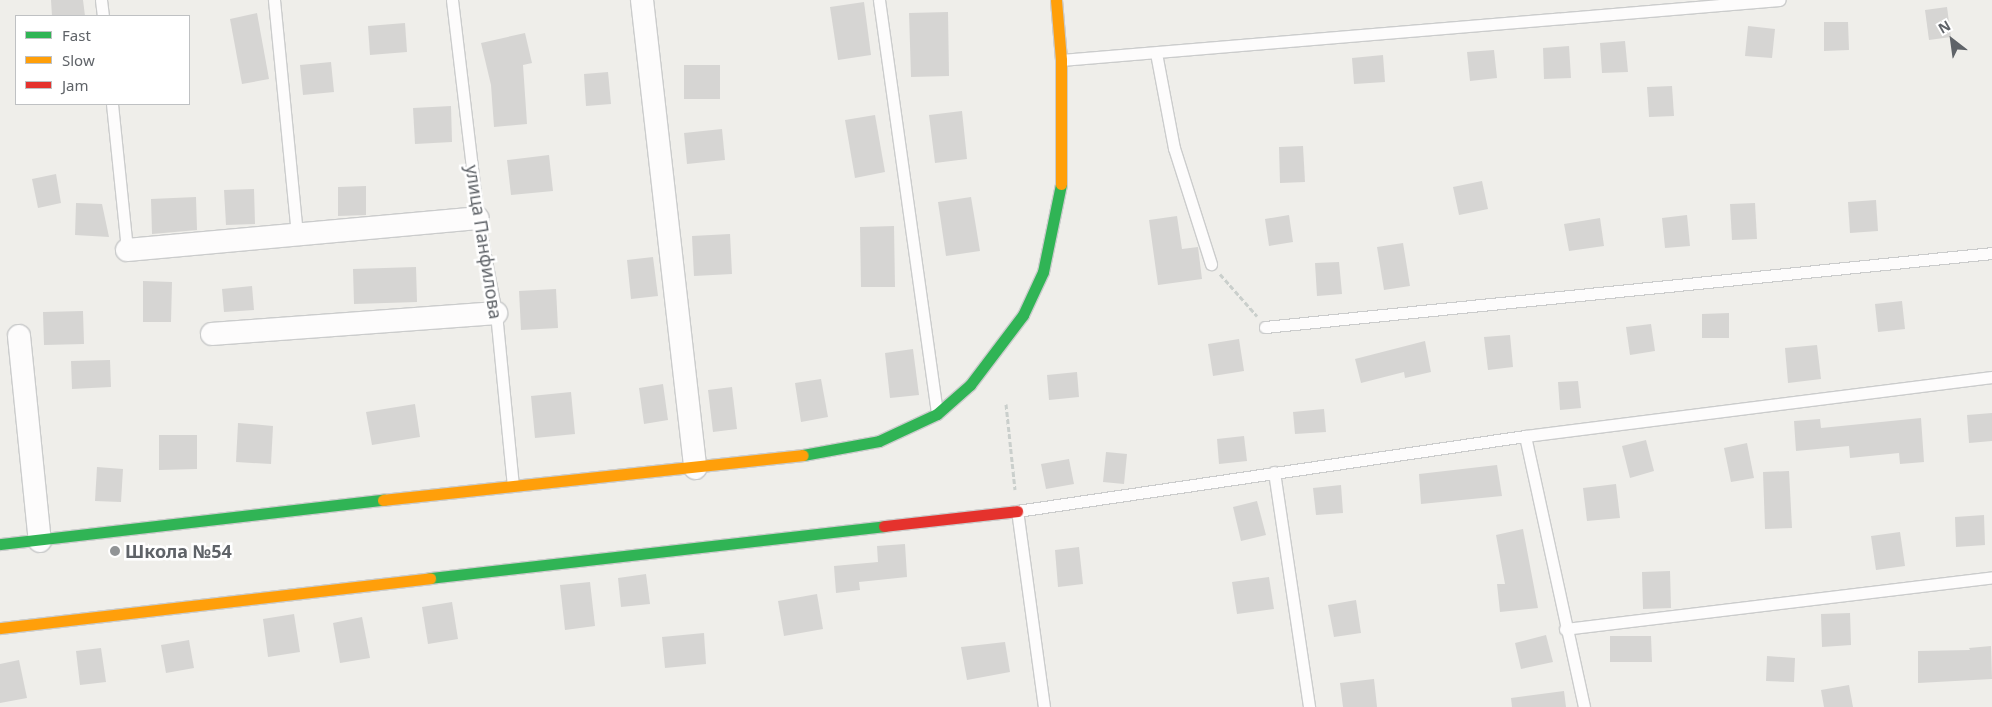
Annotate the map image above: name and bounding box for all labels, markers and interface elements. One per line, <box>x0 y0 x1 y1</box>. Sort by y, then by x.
legend <box>15 15 190 105</box>
north arrow <box>1927 15 1977 65</box>
text: N <box>1935 16 1954 38</box>
text: Fast <box>62 25 91 45</box>
text: Slow <box>62 50 95 70</box>
text: Jam <box>62 75 89 95</box>
street label: улица Панфилова <box>461 163 507 321</box>
place label: Школа №54 <box>125 540 232 562</box>
marker: Школа №54 <box>109 545 121 557</box>

